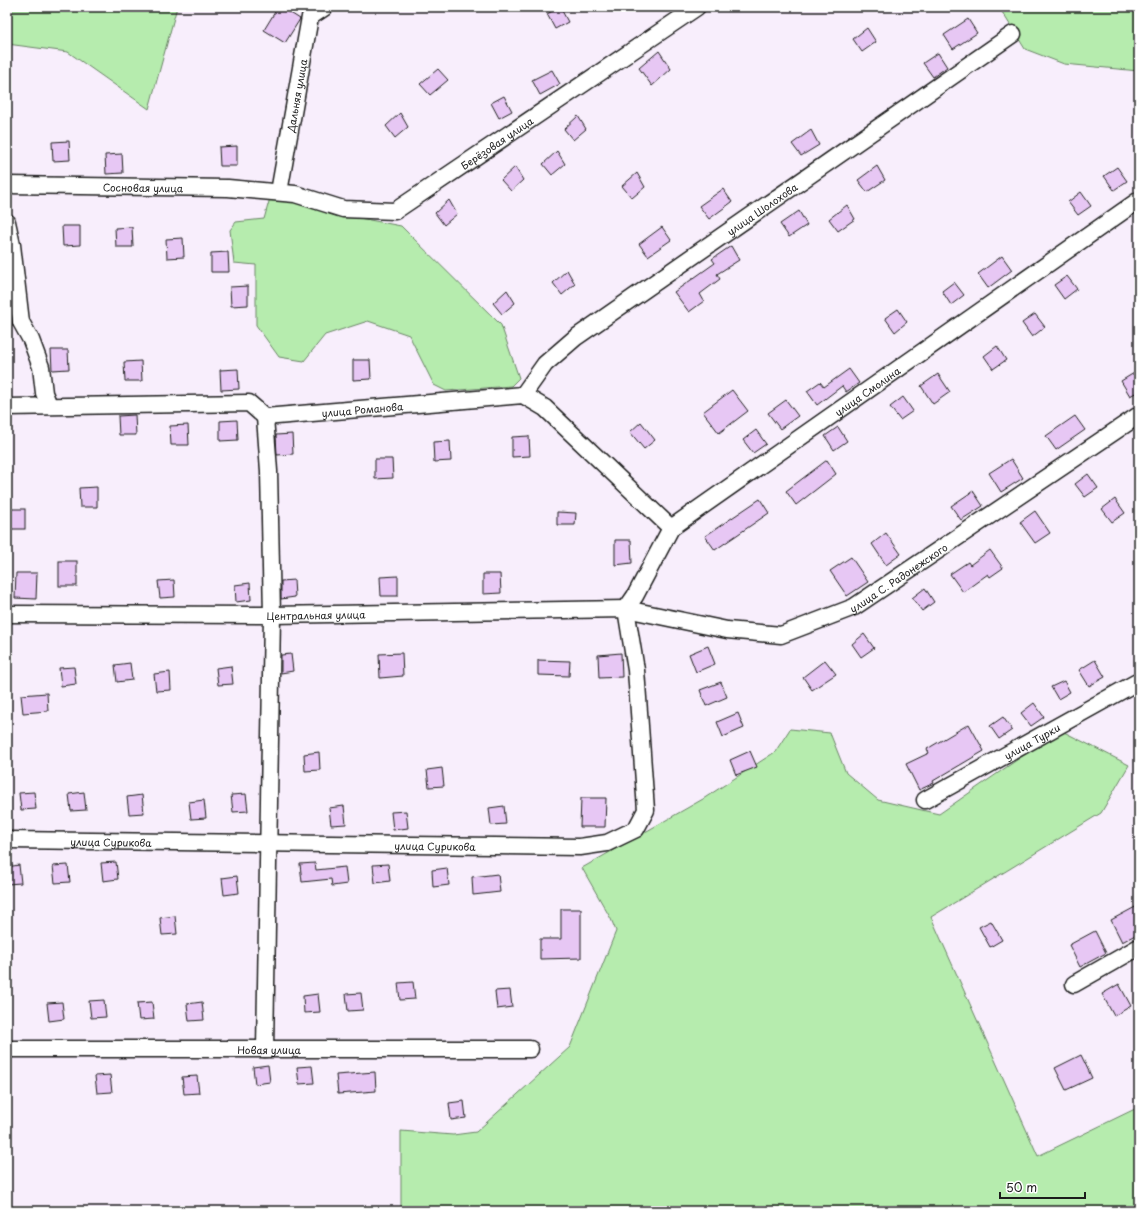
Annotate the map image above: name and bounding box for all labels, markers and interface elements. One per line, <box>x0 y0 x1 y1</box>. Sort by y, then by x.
street label: Дальняя улица <box>282 57 310 134</box>
street label: Берёзовая улица <box>457 112 536 172</box>
street label: улица Шолохова <box>723 178 801 238</box>
street label: Сосновая улица <box>103 179 184 195</box>
street label: улица Смолина <box>831 362 903 419</box>
street label: улица Романова <box>321 398 404 420</box>
street label: улица С. Радонежского <box>848 539 950 615</box>
street label: Центральная улица <box>267 606 366 623</box>
street label: улица Турки <box>1001 719 1063 762</box>
street label: улица Сурикова <box>70 833 152 850</box>
street label: улица Сурикова <box>394 837 476 854</box>
street label: Новая улица <box>237 1042 302 1057</box>
scale bar <box>1000 1174 1085 1200</box>
text: 50 m <box>1006 1178 1037 1196</box>

